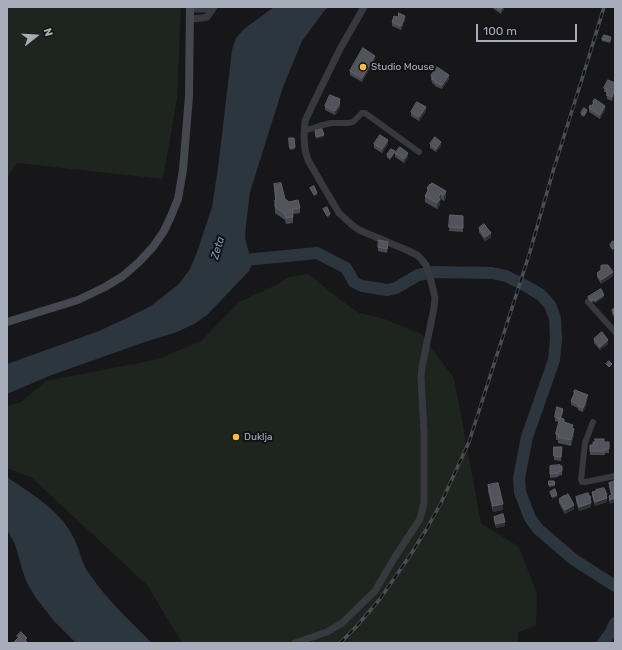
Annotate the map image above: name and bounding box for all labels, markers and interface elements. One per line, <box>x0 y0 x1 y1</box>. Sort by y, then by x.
north arrow <box>16 16 56 56</box>
scale bar <box>478 16 579 42</box>
text: 100 m <box>483 24 517 38</box>
text: N <box>41 27 55 38</box>
place label: Studio Mouse <box>371 61 434 73</box>
marker: Studio Mouse <box>358 62 368 72</box>
water label: Zeta <box>208 235 228 261</box>
place label: Duklja <box>244 431 273 443</box>
marker: Duklja <box>231 432 241 442</box>

